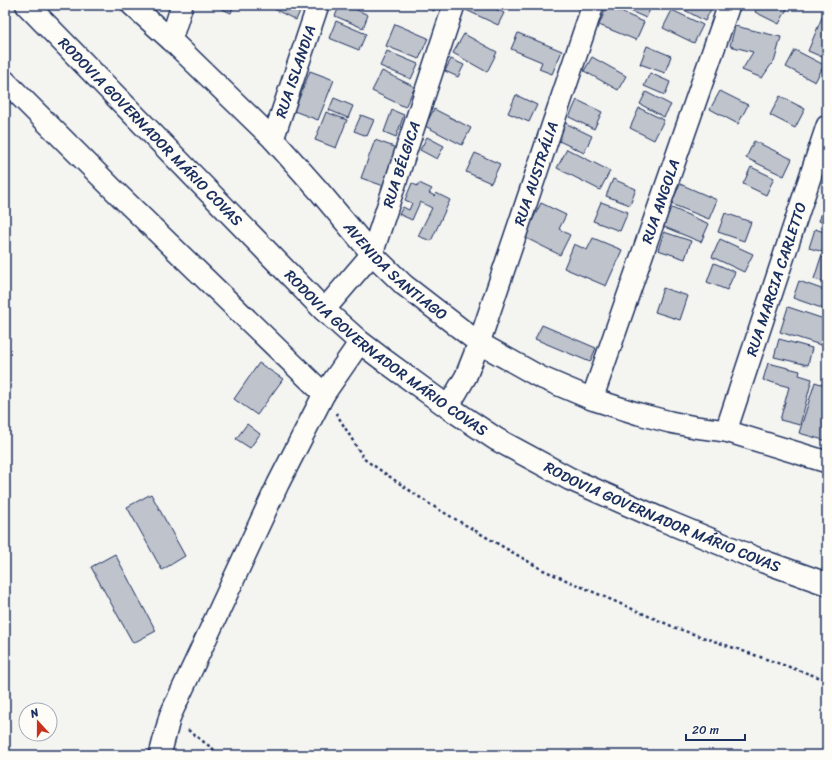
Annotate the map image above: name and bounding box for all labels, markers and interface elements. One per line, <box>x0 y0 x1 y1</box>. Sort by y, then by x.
street label: RUA ISLANDIA <box>268 22 323 122</box>
street label: RODOVIA GOVERNADOR MÁRIO COVAS <box>52 31 250 233</box>
street label: RUA BÉLGICA <box>375 118 428 211</box>
street label: RUA AUSTRÁLIA <box>506 118 566 229</box>
street label: RUA ANGOLA <box>634 156 687 247</box>
street label: RUA MARCIA CARLETTO <box>739 198 814 360</box>
street label: AVENIDA SANTIAGO <box>336 215 453 327</box>
street label: RODOVIA GOVERNADOR MÁRIO COVAS <box>278 263 494 444</box>
street label: RODOVIA GOVERNADOR MÁRIO COVAS <box>539 454 785 580</box>
north arrow <box>18 702 58 742</box>
text: N <box>27 703 42 724</box>
scale bar <box>686 716 745 742</box>
text: 20 m <box>692 719 719 741</box>

